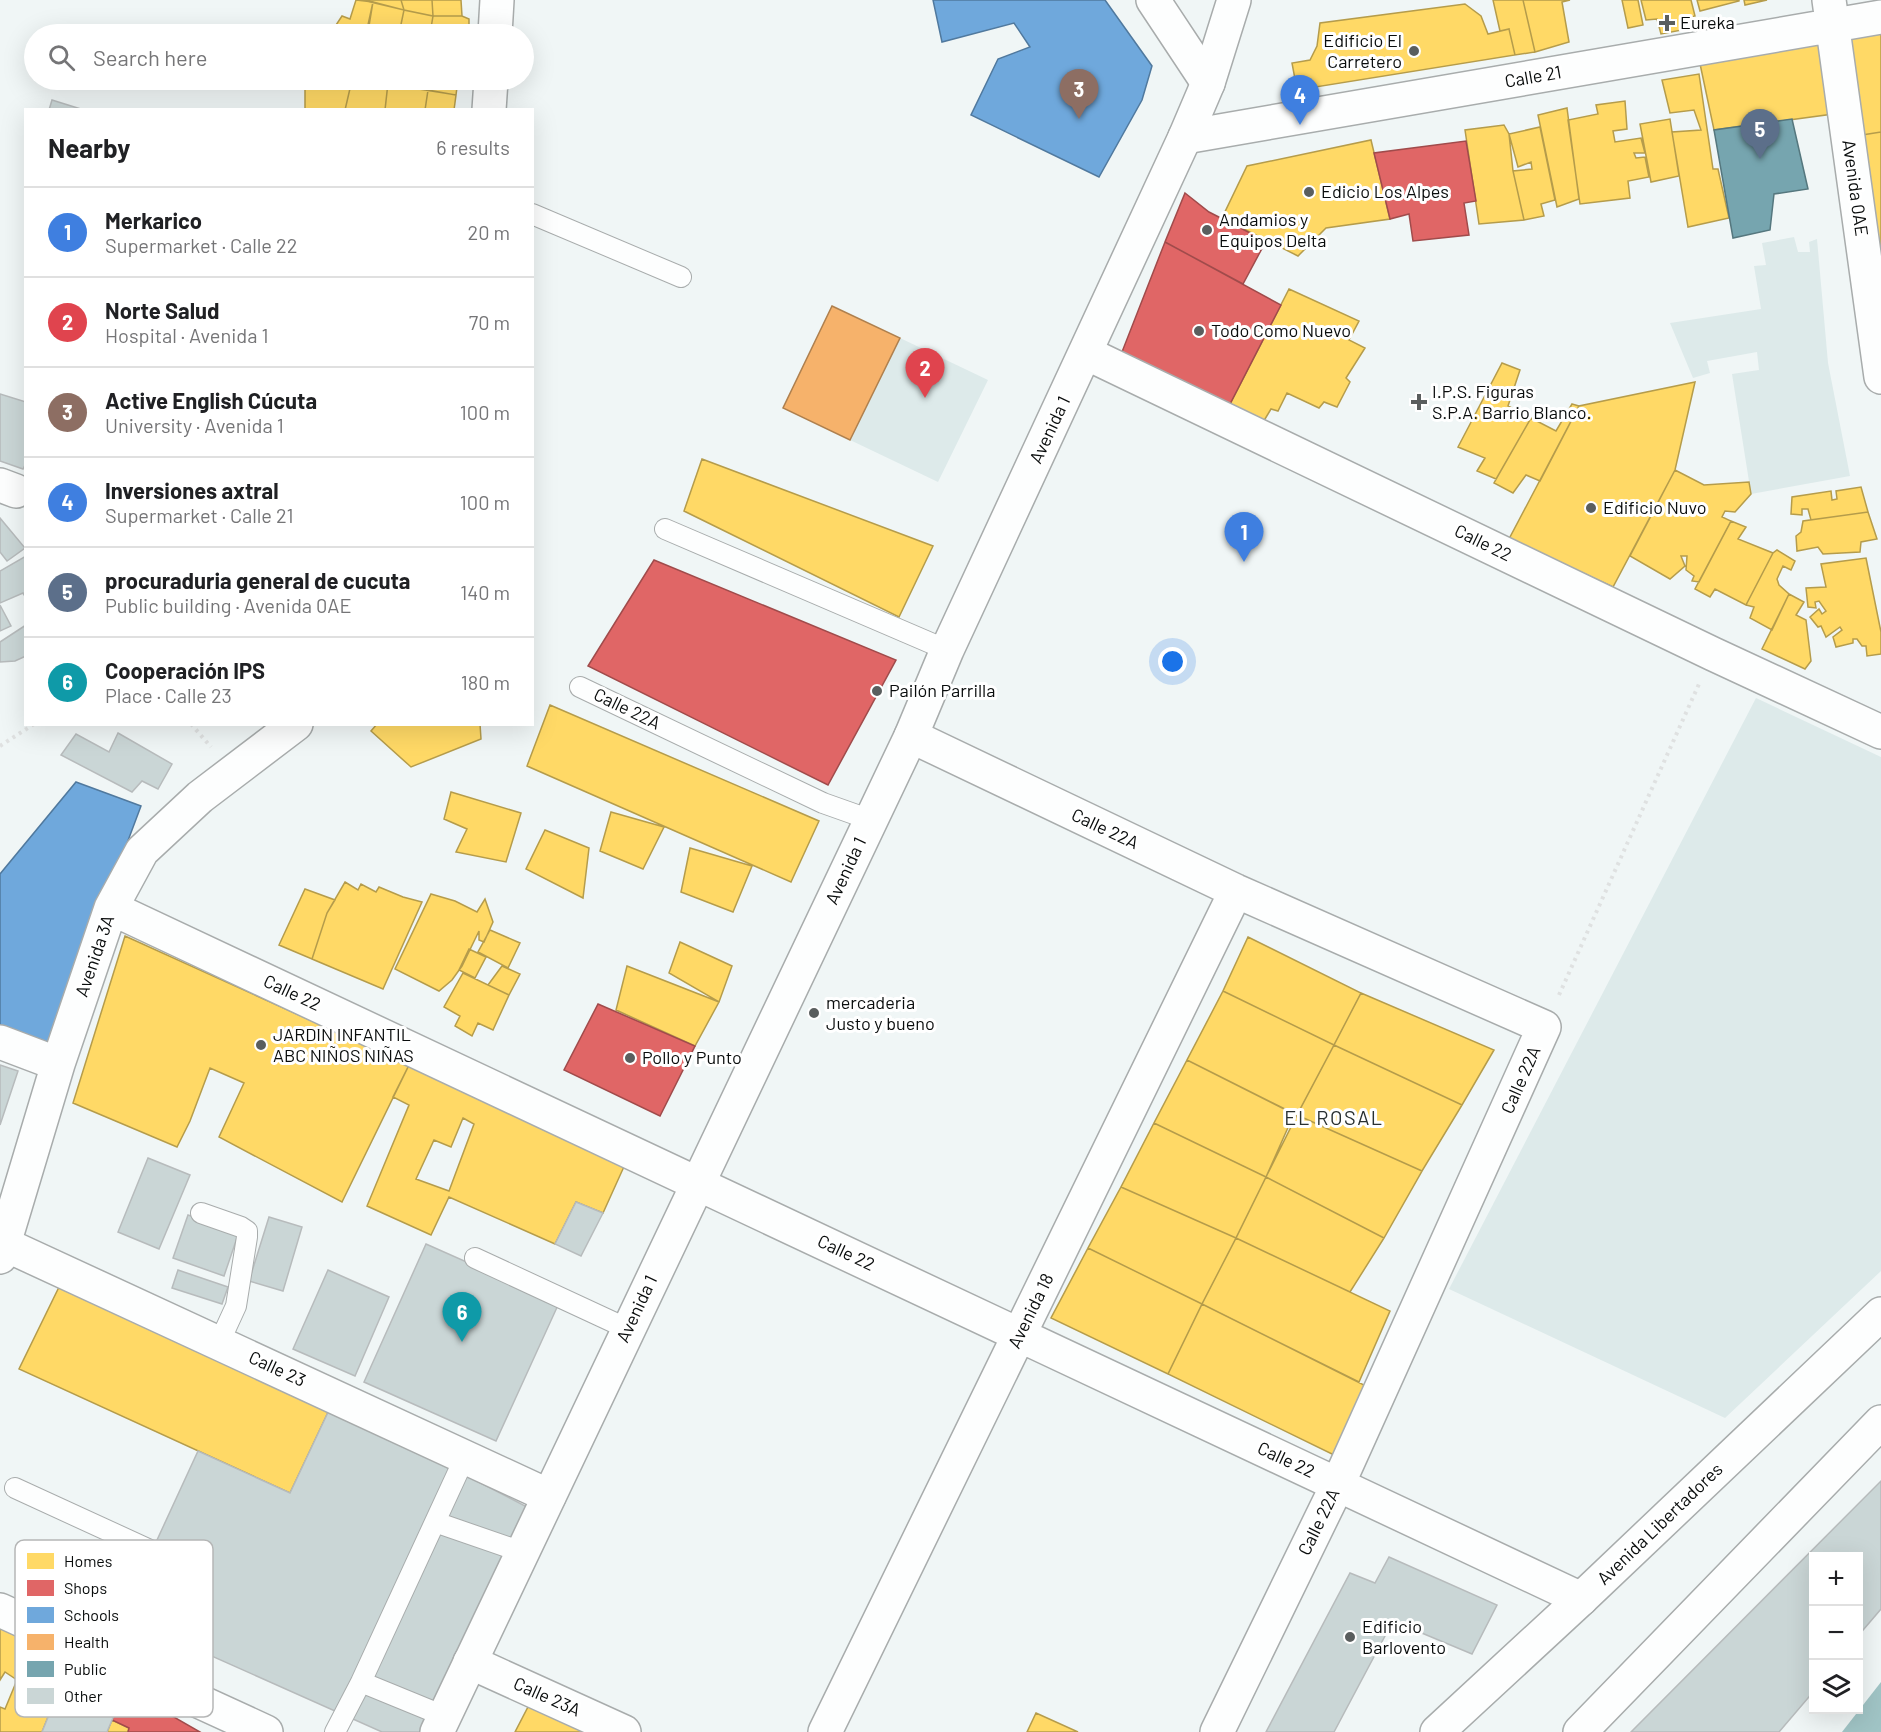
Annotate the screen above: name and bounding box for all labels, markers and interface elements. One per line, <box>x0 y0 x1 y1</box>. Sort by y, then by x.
place label: Eureka <box>1680 11 1735 33</box>
marker: Eureka <box>1658 14 1676 32</box>
search box <box>24 24 534 90</box>
place label: Edificio El Carretero <box>1323 29 1402 72</box>
icon: search <box>45 41 78 74</box>
text: Search here <box>93 44 207 70</box>
marker: Edificio El Carretero <box>1407 44 1421 58</box>
street label: Calle 21 <box>1503 60 1563 92</box>
pin: 3 <box>1060 70 1098 119</box>
pin: 4 <box>1280 76 1320 125</box>
pin: 5 <box>1740 110 1780 159</box>
text: Nearby <box>48 132 130 163</box>
text: 6 results <box>436 135 510 159</box>
street label: Avenida 0AE <box>1838 138 1874 238</box>
place label: Edicio Los Alpes <box>1321 180 1449 202</box>
marker: Edicio Los Alpes <box>1302 185 1316 199</box>
text: Merkarico <box>105 207 202 233</box>
place label: Andamios y Equipos Delta <box>1219 208 1327 251</box>
text: 1 <box>64 220 71 244</box>
text: 20 m <box>467 220 510 244</box>
marker: Andamios y Equipos Delta <box>1200 223 1214 237</box>
text: Supermarket · Calle 22 <box>105 233 297 257</box>
text: Norte Salud <box>105 297 219 323</box>
text: 2 <box>62 310 73 334</box>
text: 70 m <box>469 310 510 334</box>
place label: Todo Como Nuevo <box>1211 319 1351 341</box>
text: Hospital · Avenida 1 <box>105 323 268 347</box>
marker: Todo Como Nuevo <box>1192 324 1206 338</box>
pin: 2 <box>906 348 944 398</box>
place label: I.P.S. Figuras S.P.A. Barrio Blanco. <box>1432 380 1591 423</box>
text: Active English Cúcuta <box>105 387 317 413</box>
street label: Avenida 1 <box>1024 393 1074 467</box>
marker: I.P.S. Figuras S.P.A. Barrio Blanco. <box>1410 393 1428 411</box>
text: 3 <box>62 400 73 424</box>
text: 100 m <box>460 400 510 424</box>
text: University · Avenida 1 <box>105 413 284 437</box>
text: Inversiones axtral <box>105 477 279 503</box>
text: 4 <box>61 490 74 514</box>
text: 100 m <box>460 490 510 514</box>
place label: Edificio Nuvo <box>1603 496 1707 518</box>
marker: Edificio Nuvo <box>1584 501 1598 515</box>
text: Supermarket · Calle 21 <box>105 503 293 527</box>
pin: 1 <box>1224 512 1264 562</box>
street label: Calle 22 <box>1451 519 1516 565</box>
text: procuraduria general de cucuta <box>105 567 410 593</box>
text: 5 <box>62 580 73 604</box>
text: 140 m <box>460 580 510 604</box>
text: Public building · Avenida 0AE <box>105 593 352 617</box>
your location <box>1158 647 1187 676</box>
text: Cooperación IPS <box>105 657 265 683</box>
text: 6 <box>62 670 73 694</box>
text: 180 m <box>461 670 510 694</box>
place label: Pailón Parrilla <box>889 679 995 701</box>
street label: Calle 22A <box>590 682 665 734</box>
text: Place · Calle 23 <box>105 683 232 707</box>
marker: Pailón Parrilla <box>870 684 884 698</box>
street label: Calle 22A <box>1068 803 1143 853</box>
street label: Avenida 1 <box>820 834 870 908</box>
street label: Avenida 3A <box>70 912 118 1000</box>
street label: Calle 22 <box>260 969 325 1015</box>
place label: mercaderia Justo y bueno <box>826 991 935 1034</box>
marker: mercaderia Justo y bueno <box>807 1006 821 1020</box>
place label: JARDIN INFANTIL ABC NIÑOS NIÑAS <box>273 1023 414 1066</box>
marker: JARDIN INFANTIL ABC NIÑOS NIÑAS <box>254 1038 268 1052</box>
street label: Calle 22A <box>1495 1042 1545 1117</box>
place label: Pollo y Punto <box>642 1046 742 1068</box>
marker: Pollo y Punto <box>623 1051 637 1065</box>
district label: EL ROSAL <box>1284 1105 1384 1129</box>
street label: Calle 22 <box>814 1229 879 1275</box>
street label: Avenida 18 <box>1002 1269 1058 1352</box>
street label: Avenida 1 <box>611 1272 661 1346</box>
pin: 6 <box>442 1292 482 1342</box>
street label: Calle 23 <box>245 1345 309 1391</box>
street label: Calle 22 <box>1254 1436 1319 1482</box>
street label: Avenida Libertadores <box>1592 1458 1727 1589</box>
street label: Calle 22A <box>1292 1484 1344 1559</box>
legend <box>15 1540 213 1717</box>
text: Homes <box>64 1551 112 1570</box>
map controls <box>1809 1552 1863 1714</box>
button: + <box>1809 1552 1863 1606</box>
text: Shops <box>64 1578 107 1597</box>
text: Schools <box>64 1605 119 1624</box>
button: − <box>1809 1606 1863 1660</box>
place label: Edificio Barlovento <box>1362 1615 1446 1658</box>
marker: Edificio Barlovento <box>1343 1630 1357 1644</box>
text: Health <box>64 1632 109 1651</box>
text: Public <box>64 1659 107 1678</box>
button: layers <box>1809 1660 1863 1714</box>
street label: Calle 23A <box>510 1672 584 1721</box>
text: Other <box>64 1686 103 1705</box>

